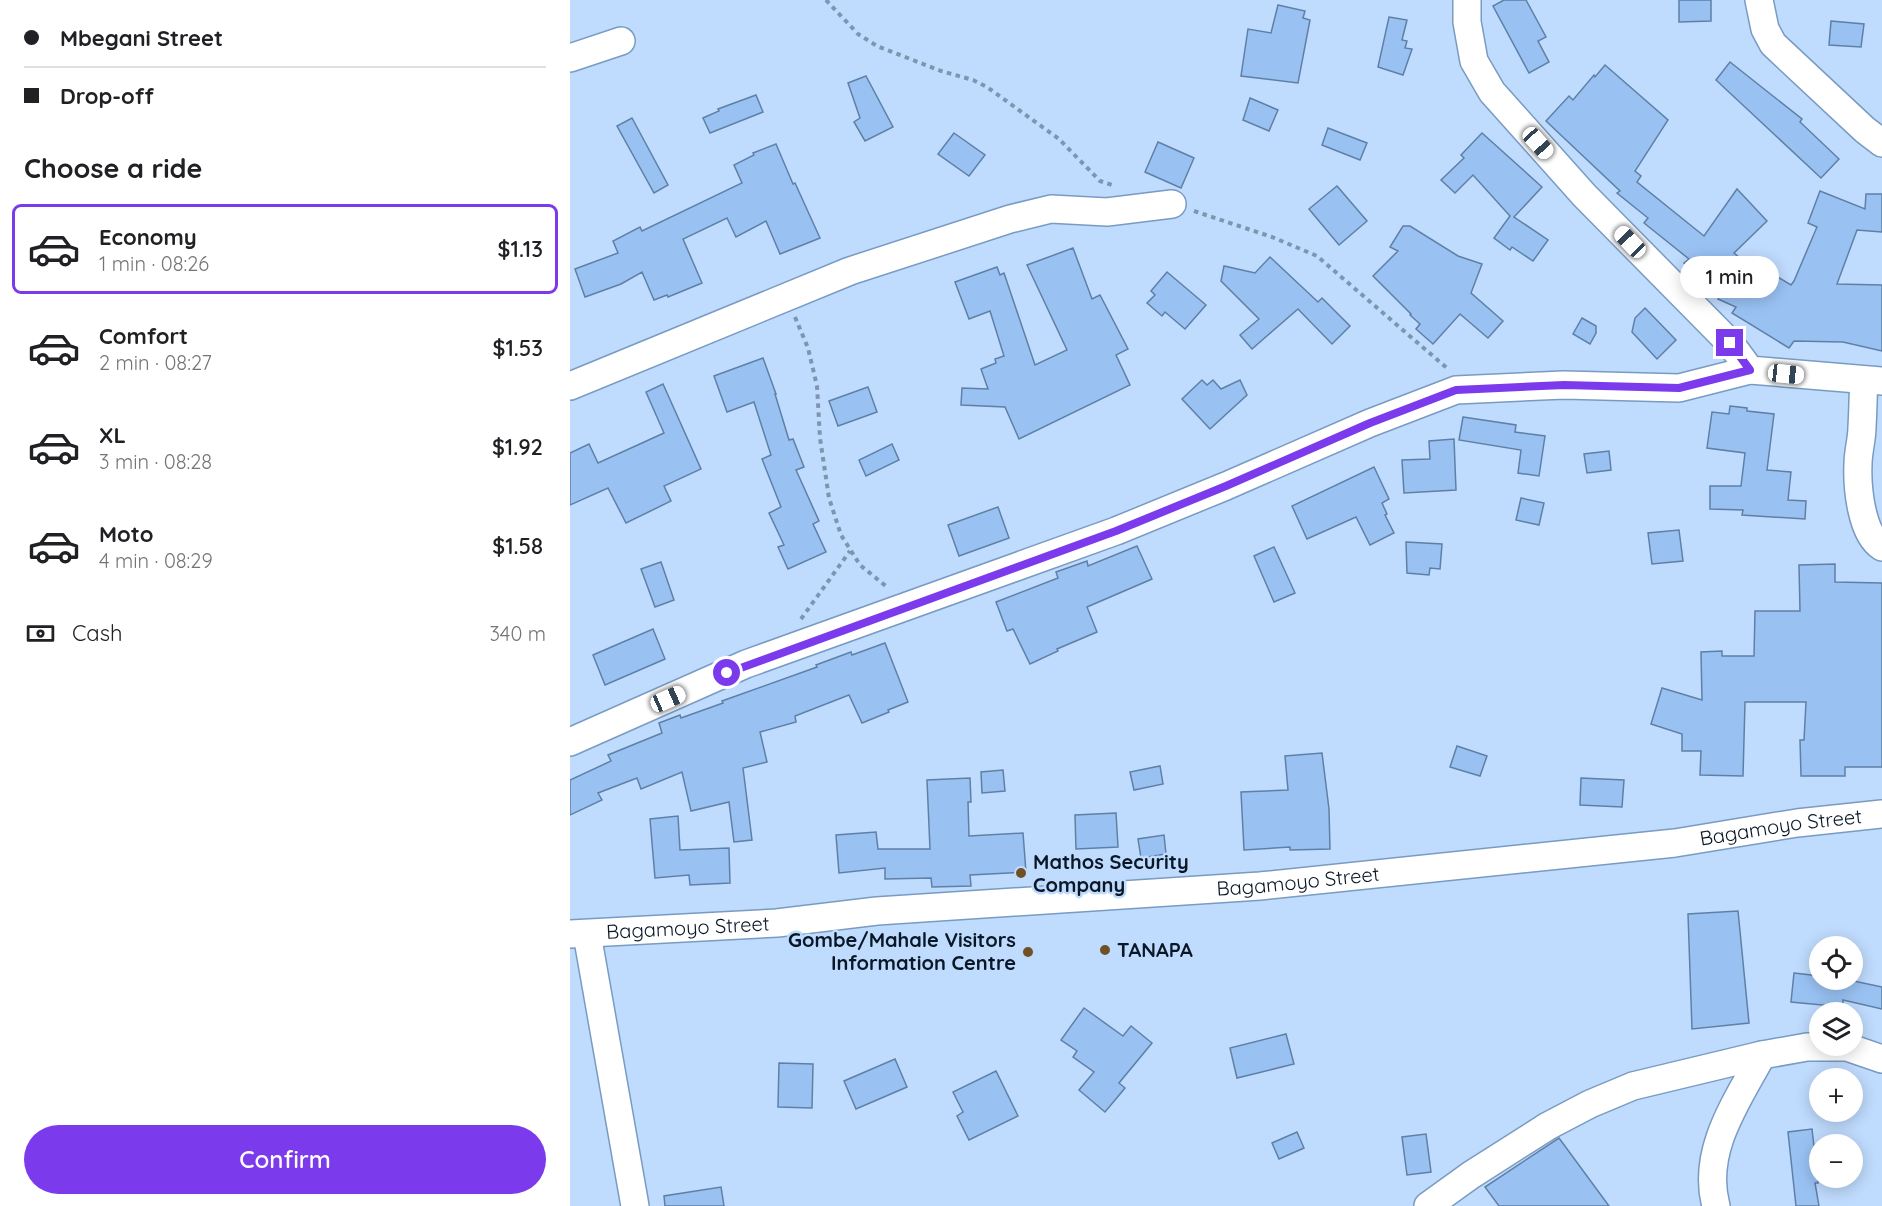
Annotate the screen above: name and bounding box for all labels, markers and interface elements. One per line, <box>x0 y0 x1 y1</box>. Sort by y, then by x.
text: Mbegani Street <box>60 24 223 52</box>
text: Drop-off <box>60 82 154 110</box>
car <box>1519 124 1557 162</box>
text: Choose a ride <box>24 151 202 185</box>
icon: car <box>27 222 81 276</box>
text: Economy <box>99 223 197 251</box>
car <box>1611 223 1649 261</box>
text: $1.13 <box>498 235 543 263</box>
text: 1 min · 08:26 <box>99 251 209 276</box>
callout: 1 min <box>1680 256 1780 298</box>
text: 1 min <box>1706 264 1753 289</box>
icon: car <box>27 321 81 375</box>
text: Comfort <box>99 322 188 350</box>
route end <box>1716 329 1743 356</box>
text: $1.53 <box>493 334 543 362</box>
text: 2 min · 08:27 <box>99 350 212 375</box>
car <box>1767 363 1805 385</box>
icon: car <box>27 420 81 474</box>
text: XL <box>99 421 126 449</box>
text: $1.92 <box>492 433 543 461</box>
text: 3 min · 08:28 <box>99 449 212 474</box>
icon: car <box>27 519 81 573</box>
text: Moto <box>99 520 153 548</box>
text: $1.58 <box>492 532 543 560</box>
text: 4 min · 08:29 <box>99 548 213 573</box>
icon: cash <box>24 617 57 650</box>
text: Cash <box>72 619 123 647</box>
text: 340 m <box>489 621 546 646</box>
route start <box>713 659 740 686</box>
car <box>648 683 688 715</box>
street label: Bagamoyo Street <box>1698 803 1863 851</box>
place label: Mathos Security Company <box>1033 849 1189 897</box>
street label: Bagamoyo Street <box>1216 861 1381 901</box>
marker: Mathos Security Company <box>1014 866 1028 880</box>
street label: Bagamoyo Street <box>605 910 770 944</box>
place label: Gombe/Mahale Visitors Information Centre <box>788 927 1016 975</box>
map controls <box>1809 936 1863 1188</box>
button: locate <box>1809 936 1863 990</box>
place label: TANAPA <box>1117 937 1193 962</box>
marker: TANAPA <box>1098 943 1112 957</box>
marker: Gombe/Mahale Visitors Information Centre <box>1021 945 1035 959</box>
button: layers <box>1809 1002 1863 1056</box>
button: + <box>1809 1068 1863 1122</box>
button: Confirm <box>24 1125 546 1194</box>
button: − <box>1809 1134 1863 1188</box>

